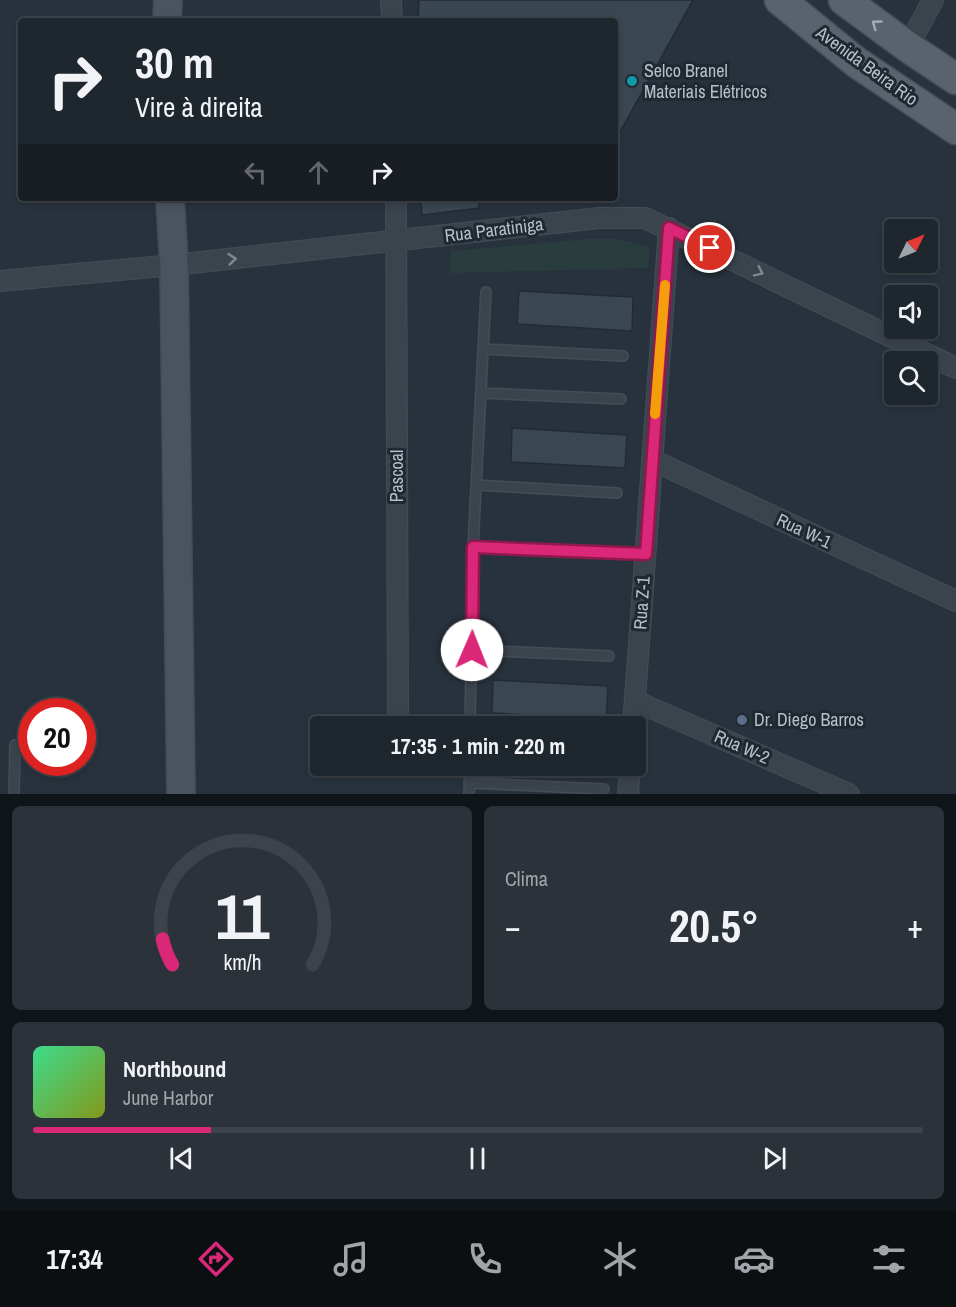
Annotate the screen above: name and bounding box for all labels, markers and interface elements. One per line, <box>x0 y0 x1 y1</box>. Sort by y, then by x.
street label: Avenida Beira Rio <box>810 20 923 111</box>
one-way arrow <box>871 20 882 31</box>
text: 30 m <box>135 35 214 91</box>
icon: right <box>36 42 114 120</box>
place label: Selco Branel Materiais Elétricos <box>644 58 767 104</box>
marker: Selco Branel Materiais Elétricos <box>625 74 639 88</box>
text: Vire à direita <box>135 89 263 125</box>
icon: left <box>239 156 272 189</box>
icon: ahead <box>302 156 335 189</box>
icon: right <box>365 156 398 189</box>
street label: Rua Paratiniga <box>443 211 545 248</box>
north arrow <box>884 219 938 273</box>
map controls <box>884 219 938 405</box>
pin <box>684 222 735 273</box>
icon: arrive <box>693 231 726 264</box>
one-way arrow <box>227 253 236 266</box>
one-way arrow <box>753 265 764 277</box>
button: sound <box>884 285 938 339</box>
button: search <box>884 351 938 405</box>
street label: Pascoal <box>384 450 409 502</box>
street label: Rua W-1 <box>773 507 836 554</box>
street label: Rua Z-1 <box>627 575 656 630</box>
position arrow <box>440 618 504 682</box>
speed limit sign: 20 <box>18 698 96 776</box>
place label: Dr. Diego Barros <box>754 707 864 732</box>
marker: Dr. Diego Barros <box>735 713 749 727</box>
street label: Rua W-2 <box>711 723 774 770</box>
text: 17:35 · 1 min · 220 m <box>391 731 565 761</box>
text: Clima <box>505 865 548 892</box>
text: 11 <box>215 874 270 958</box>
text: 20.5° <box>669 895 759 956</box>
text: − <box>505 904 521 948</box>
text: + <box>907 904 923 948</box>
text: km/h <box>223 948 261 977</box>
text: Northbound <box>123 1054 226 1084</box>
text: June Harbor <box>123 1084 213 1111</box>
icon: previous <box>165 1142 198 1175</box>
icon: pause <box>461 1142 494 1175</box>
icon: next <box>758 1142 791 1175</box>
icon: directions <box>195 1238 237 1280</box>
icon: music <box>330 1238 372 1280</box>
icon: phone <box>464 1238 506 1280</box>
icon: climate <box>599 1238 641 1280</box>
icon: car <box>733 1238 775 1280</box>
icon: filters <box>868 1238 910 1280</box>
text: 17:34 <box>46 1241 103 1277</box>

